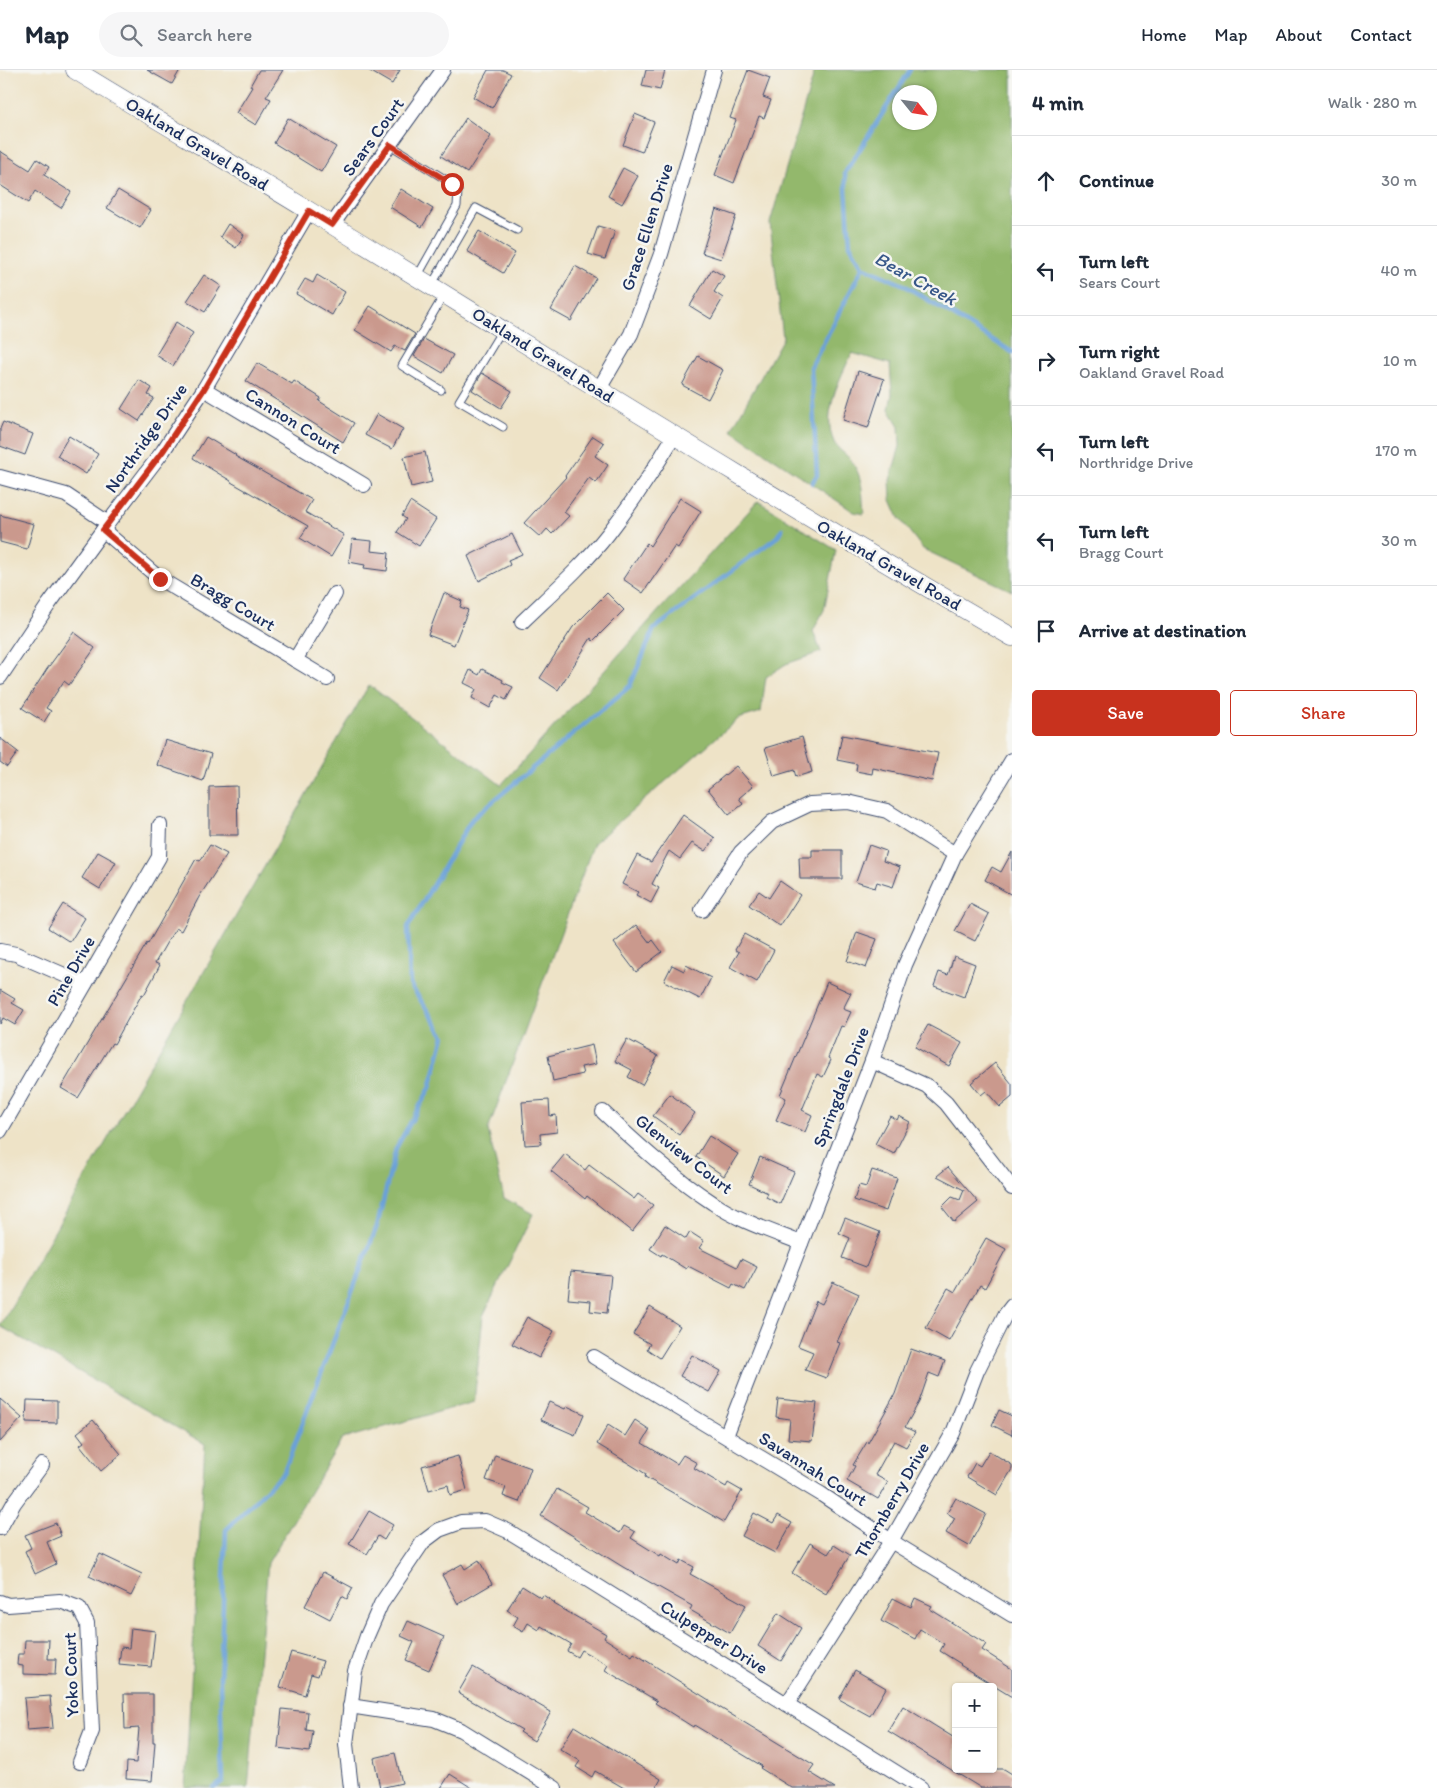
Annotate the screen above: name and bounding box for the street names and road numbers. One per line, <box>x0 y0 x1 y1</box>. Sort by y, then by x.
street label: Oakland Gravel Road <box>121 93 273 196</box>
street label: Sears Court <box>337 93 409 180</box>
street label: Grace Ellen Drive <box>616 160 678 294</box>
street label: Oakland Gravel Road <box>468 302 618 408</box>
street label: Northridge Drive <box>100 379 192 497</box>
street label: Cannon Court <box>241 383 345 459</box>
street label: Oakland Gravel Road <box>813 515 966 616</box>
street label: Bragg Court <box>187 568 280 636</box>
street label: Pine Drive <box>42 932 100 1010</box>
street label: Springdale Drive <box>808 1024 874 1150</box>
street label: Glenview Court <box>631 1109 737 1199</box>
street label: Savannah Court <box>755 1427 871 1511</box>
street label: Thornberry Drive <box>850 1438 934 1562</box>
street label: Culpepper Drive <box>656 1595 772 1679</box>
street label: Yoko Court <box>59 1632 83 1718</box>

